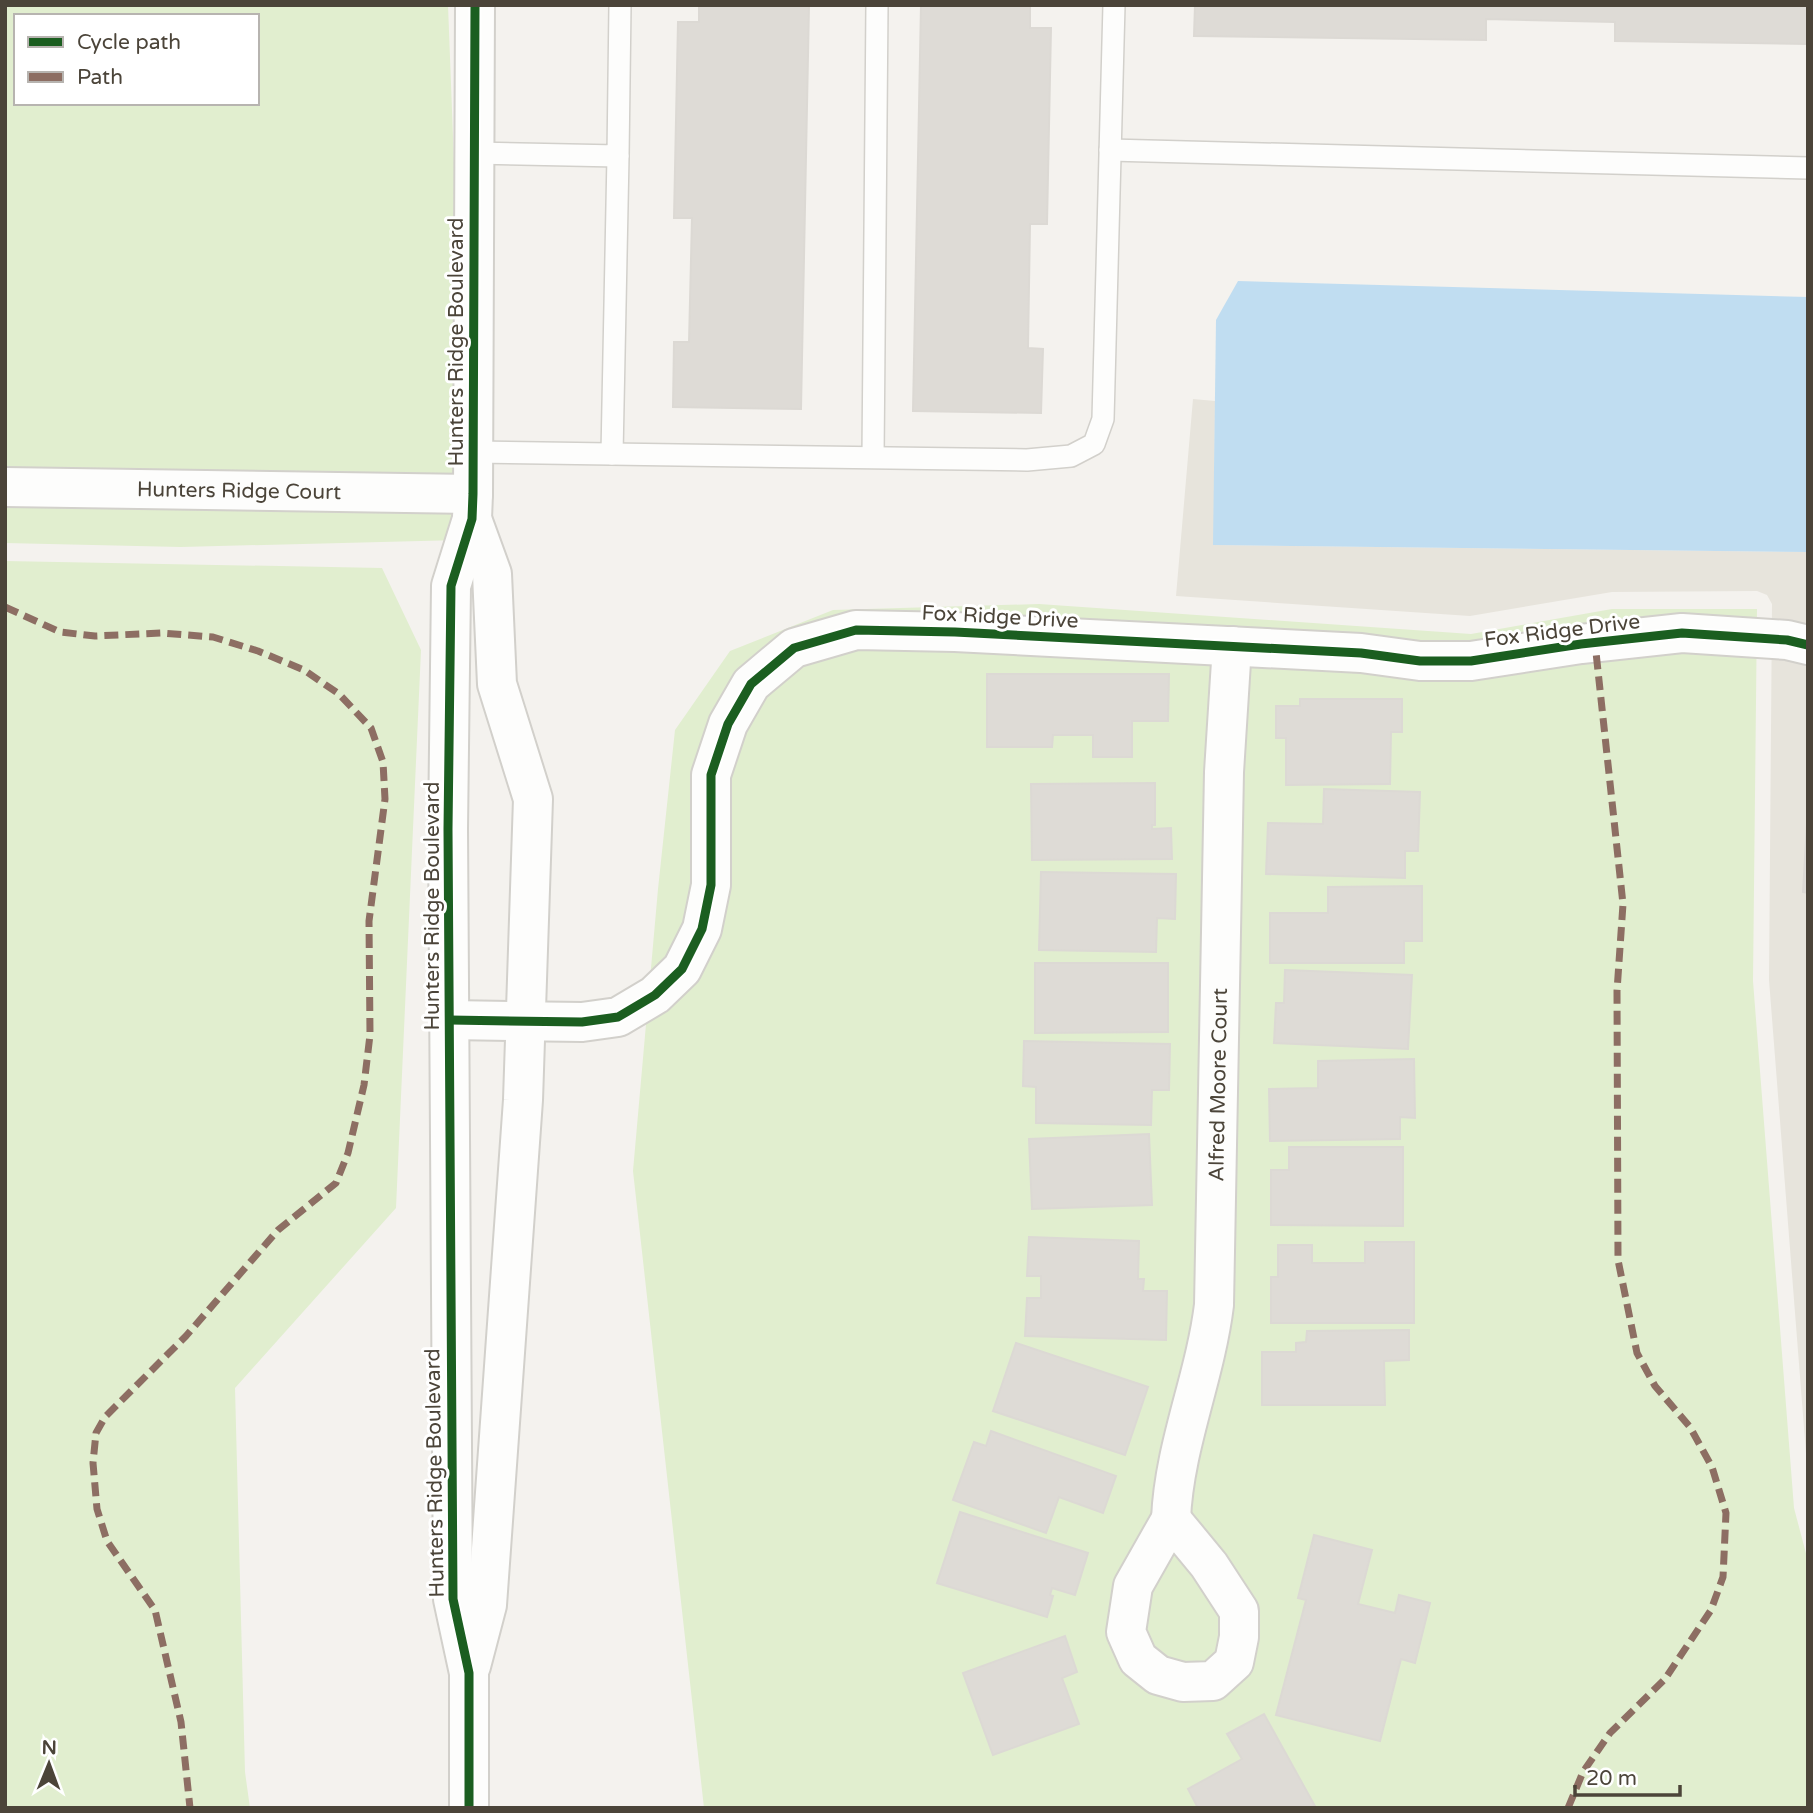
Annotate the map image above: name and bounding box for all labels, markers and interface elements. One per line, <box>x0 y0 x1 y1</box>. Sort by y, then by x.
legend <box>14 14 259 105</box>
text: Cycle path <box>77 30 181 55</box>
text: Path <box>77 65 123 90</box>
street label: Hunters Ridge Boulevard <box>444 217 469 467</box>
street label: Hunters Ridge Court <box>137 476 341 505</box>
street label: Fox Ridge Drive <box>921 600 1079 634</box>
street label: Fox Ridge Drive <box>1483 609 1642 653</box>
street label: Hunters Ridge Boulevard <box>420 781 445 1031</box>
street label: Alfred Moore Court <box>1204 988 1232 1182</box>
street label: Hunters Ridge Boulevard <box>420 1348 450 1598</box>
north arrow <box>14 1729 84 1799</box>
text: N <box>41 1737 57 1759</box>
scale bar <box>1575 1754 1680 1798</box>
text: 20 m <box>1586 1766 1637 1791</box>

